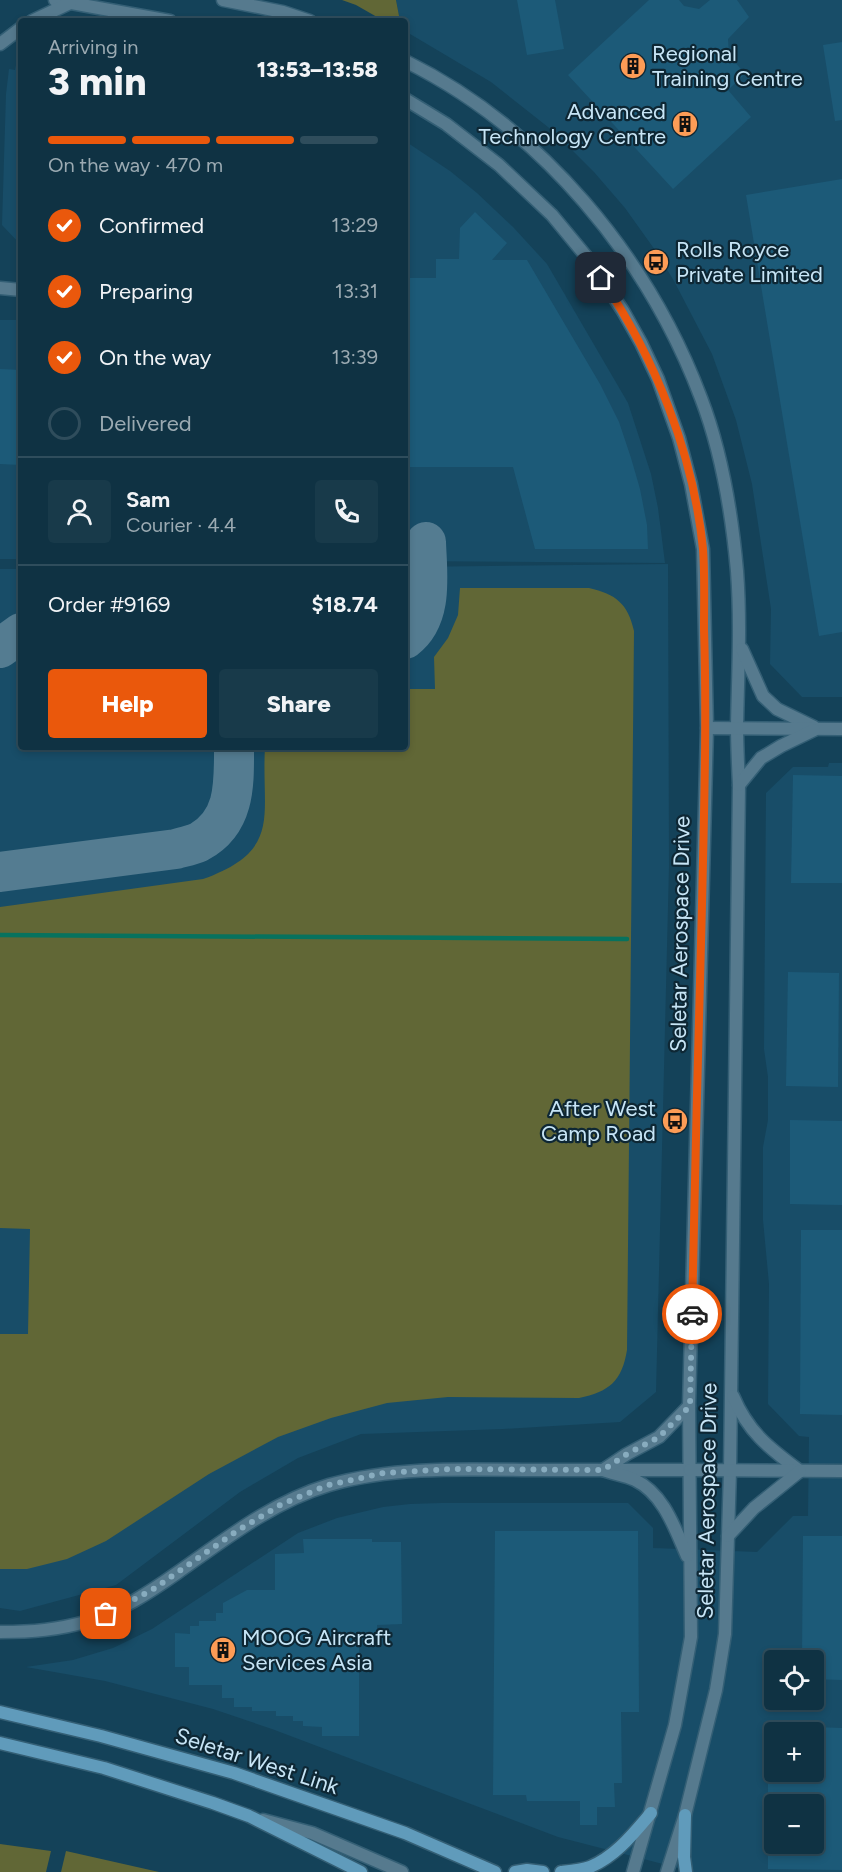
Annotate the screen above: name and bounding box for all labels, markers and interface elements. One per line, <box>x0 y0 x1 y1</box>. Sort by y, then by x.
text: Arriving in <box>48 35 138 59</box>
place label: Regional Training Centre <box>652 40 803 92</box>
building icon: Regional Training Centre <box>618 51 648 81</box>
text: 13:53–13:58 <box>257 56 378 83</box>
text: 3 min <box>48 58 146 105</box>
place label: Advanced Technology Centre <box>479 98 666 150</box>
building icon: Advanced Technology Centre <box>670 109 700 139</box>
text: On the way · 470 m <box>48 153 223 177</box>
icon: check <box>48 209 81 242</box>
text: Confirmed <box>99 212 204 239</box>
text: 13:29 <box>331 213 378 237</box>
place label: Rolls Royce Private Limited <box>676 236 823 288</box>
bus stop icon: Rolls Royce Private Limited <box>641 247 671 277</box>
pin <box>575 252 626 303</box>
icon: home <box>584 261 617 294</box>
icon: check <box>48 275 81 308</box>
text: Preparing <box>99 278 193 305</box>
text: 13:31 <box>335 279 378 303</box>
icon: check <box>48 341 81 374</box>
text: On the way <box>99 344 211 371</box>
text: 13:39 <box>332 345 378 369</box>
text: Delivered <box>99 410 192 437</box>
button: person <box>48 480 111 543</box>
button: phone <box>315 480 378 543</box>
text: Sam <box>126 486 170 513</box>
text: Courier · 4.4 <box>126 513 236 537</box>
text: Order #9169 <box>48 591 171 618</box>
text: $18.74 <box>311 591 378 618</box>
button: Help <box>48 669 207 738</box>
button: Share <box>219 669 378 738</box>
street label: Seletar Aerospace Drive <box>664 816 696 1052</box>
place label: After West Camp Road <box>541 1095 656 1147</box>
bus stop icon: After West Camp Road <box>660 1106 690 1136</box>
courier <box>662 1284 722 1344</box>
icon: car <box>676 1298 709 1331</box>
street label: Seletar Aerospace Drive <box>691 1383 723 1619</box>
pin <box>80 1588 131 1639</box>
icon: bag <box>89 1597 122 1630</box>
place label: MOOG Aircraft Services Asia <box>242 1624 391 1676</box>
building icon: MOOG Aircraft Services Asia <box>208 1635 238 1665</box>
map controls <box>764 1650 824 1854</box>
button: locate <box>764 1650 824 1710</box>
street label: Seletar West Link <box>172 1722 343 1800</box>
button: + <box>764 1722 824 1782</box>
button: − <box>764 1794 824 1854</box>

